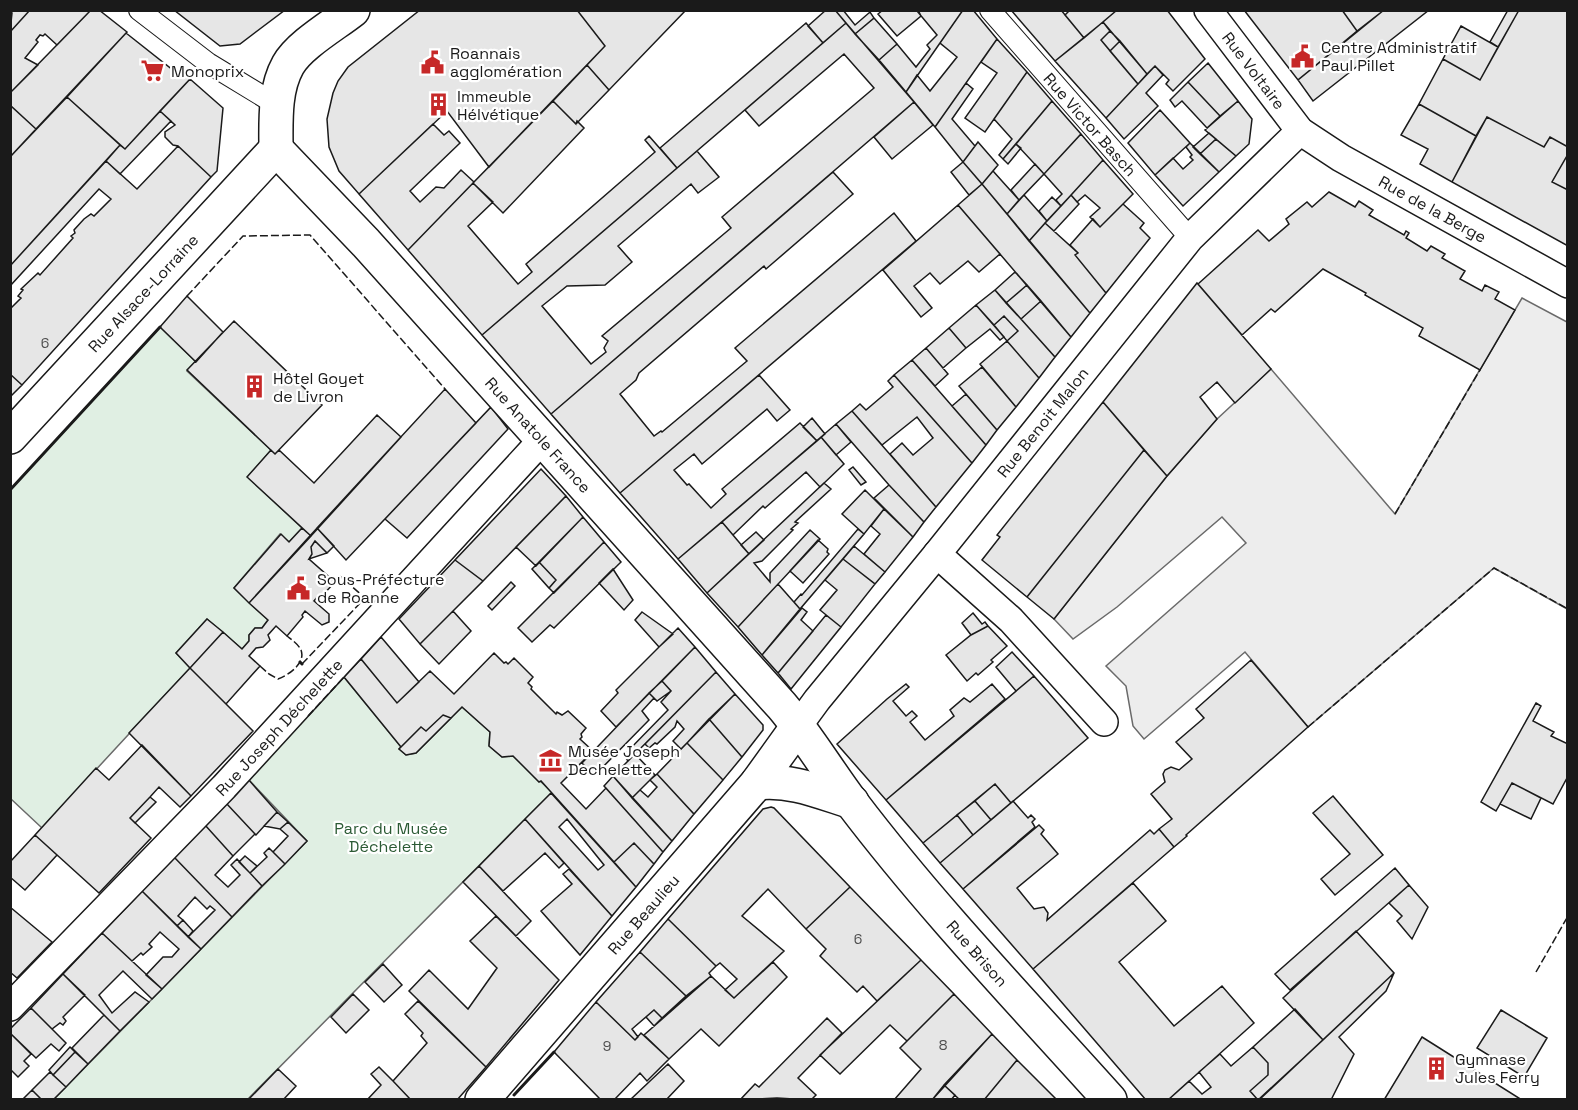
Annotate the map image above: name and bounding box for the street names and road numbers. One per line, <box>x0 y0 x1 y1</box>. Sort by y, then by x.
street label: Rue Voltaire <box>1217 28 1290 114</box>
street label: Rue Victor Basch <box>1039 68 1141 181</box>
street label: Rue de la Berge <box>1375 171 1490 248</box>
street label: Rue Alsace-Lorraine <box>83 230 203 357</box>
street label: Rue Benoit Malon <box>992 363 1093 482</box>
street label: Rue Anatole France <box>480 373 596 498</box>
street label: Rue Joseph Déchelette <box>211 654 347 801</box>
street label: Rue Beaulieu <box>603 870 684 959</box>
street label: Rue Brison <box>942 916 1012 991</box>

